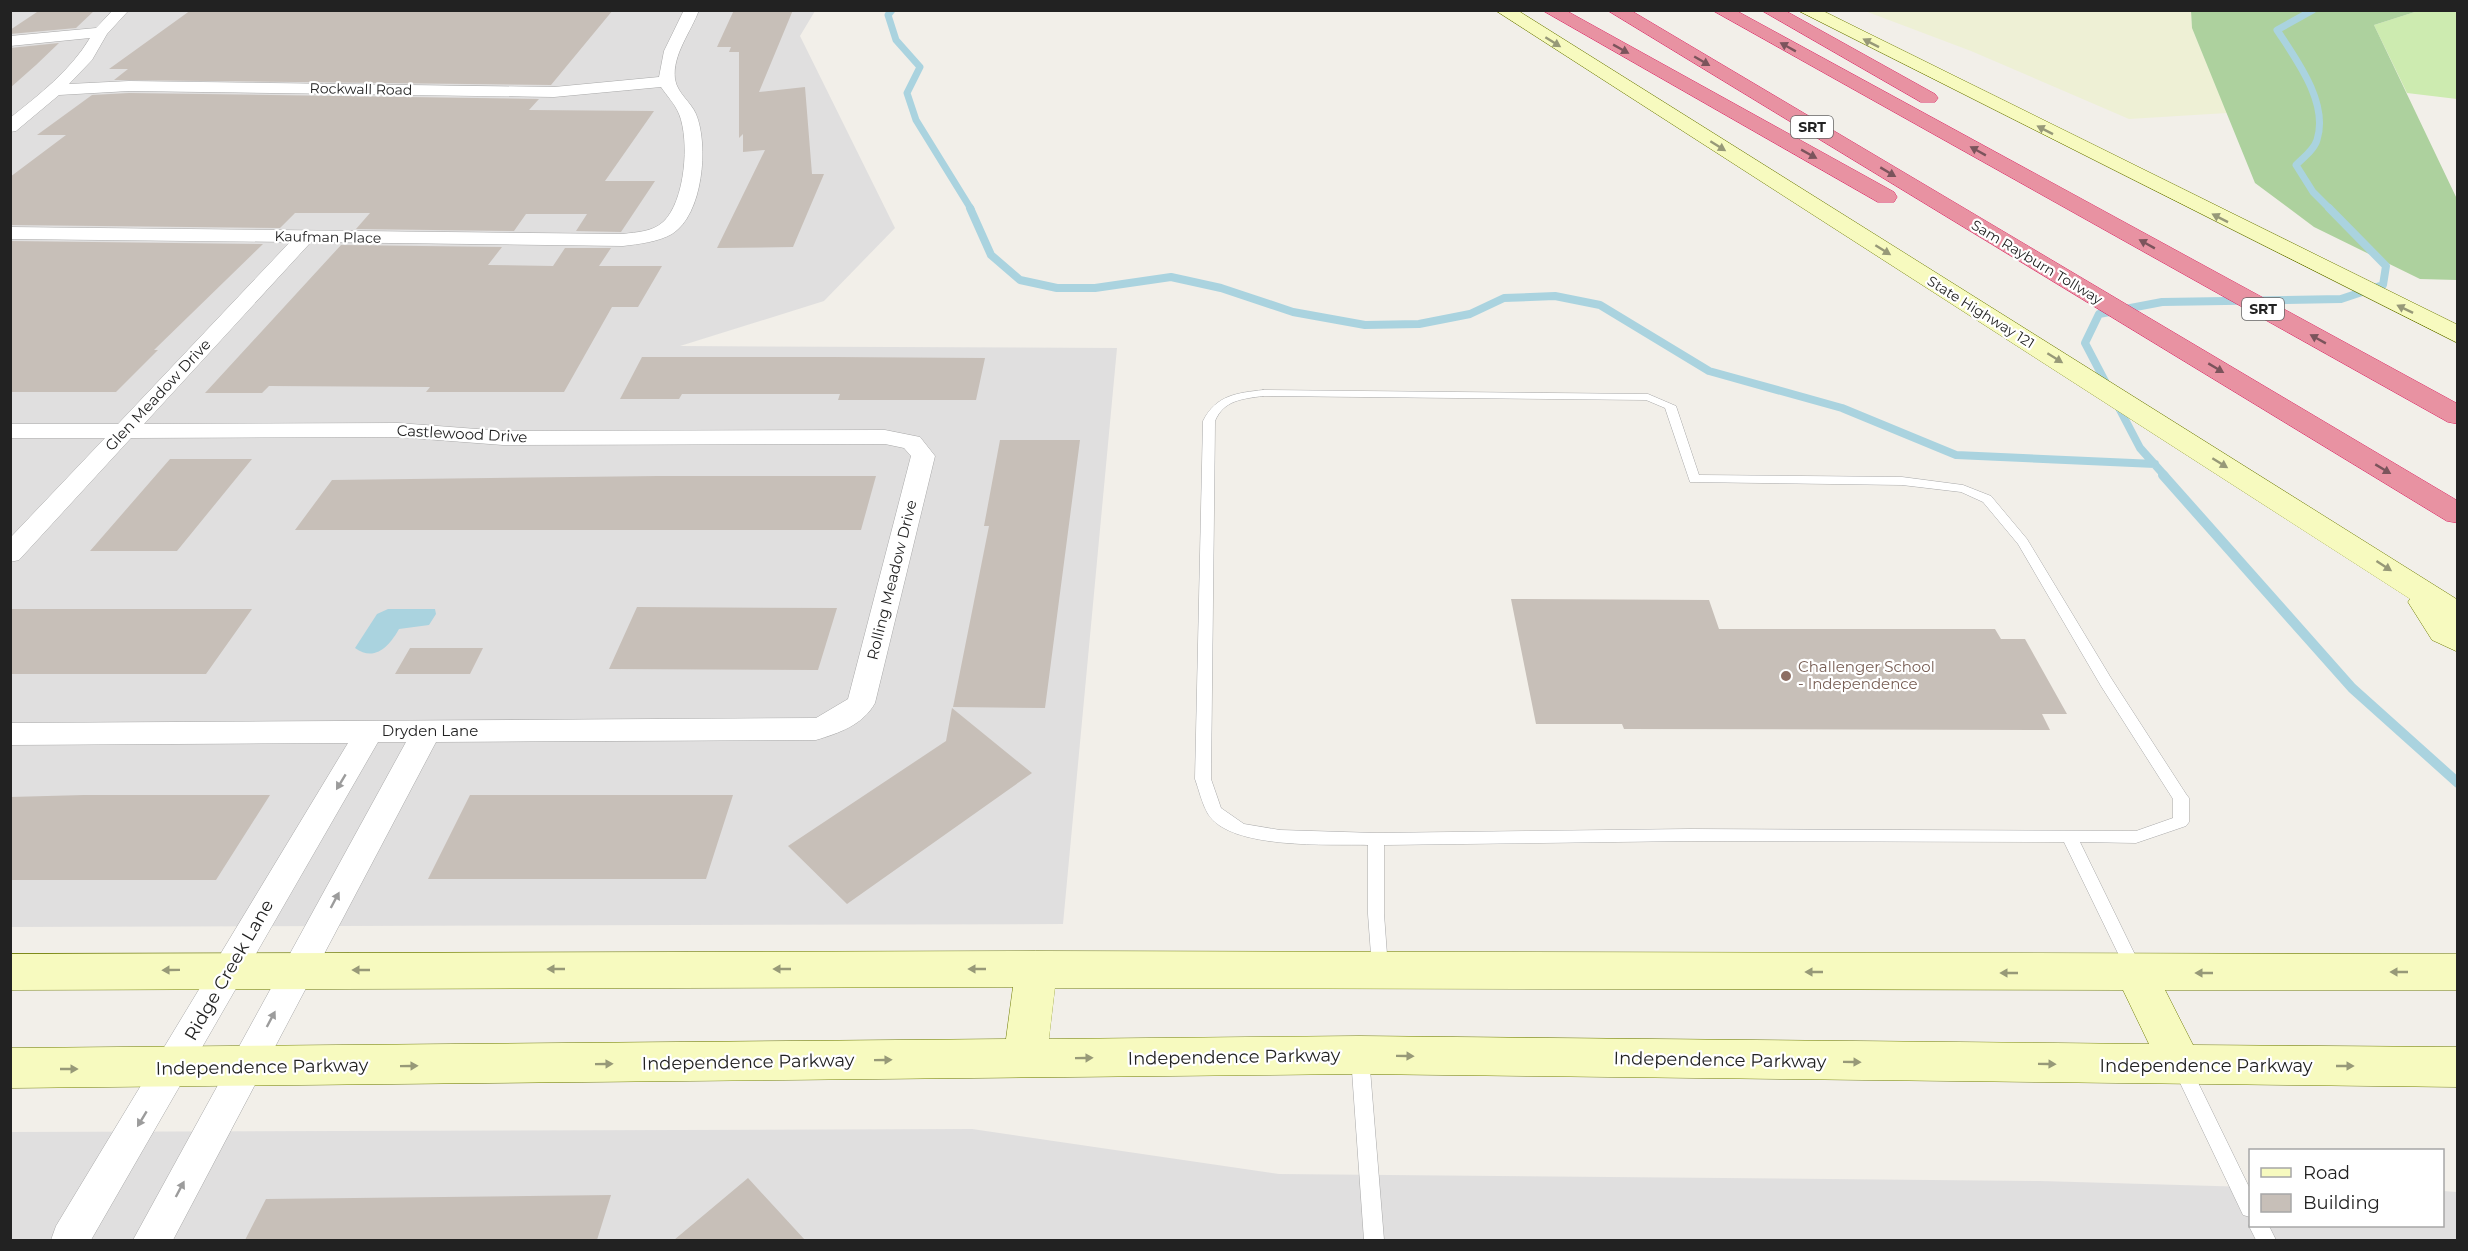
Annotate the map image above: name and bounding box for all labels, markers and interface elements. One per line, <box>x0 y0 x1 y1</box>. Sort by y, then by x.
one-way arrow <box>1545 36 1561 47</box>
one-way arrow <box>1862 38 1879 48</box>
one-way arrow <box>1779 42 1796 52</box>
one-way arrow <box>1612 44 1629 54</box>
one-way arrow <box>1694 56 1710 67</box>
street label: Rockwall Road <box>309 79 413 99</box>
road number: SRT <box>1791 116 1833 138</box>
one-way arrow <box>2037 126 2054 135</box>
one-way arrow <box>1710 140 1726 151</box>
one-way arrow <box>1969 146 1986 156</box>
one-way arrow <box>1801 149 1818 159</box>
one-way arrow <box>1880 167 1896 178</box>
one-way arrow <box>2211 213 2228 222</box>
street label: Sam Rayburn Tollway <box>1968 216 2106 308</box>
street label: Kaufman Place <box>274 227 382 247</box>
one-way arrow <box>2139 239 2156 249</box>
one-way arrow <box>1875 244 1891 255</box>
street label: State Highway 121 <box>1924 272 2038 352</box>
road number: SRT <box>2242 298 2284 320</box>
one-way arrow <box>2396 304 2413 314</box>
one-way arrow <box>2309 334 2326 344</box>
street label: Glen Meadow Drive <box>101 335 215 455</box>
one-way arrow <box>2047 353 2063 364</box>
one-way arrow <box>2208 363 2224 374</box>
street label: Castlewood Drive <box>396 421 528 446</box>
one-way arrow <box>2212 457 2228 468</box>
one-way arrow <box>2375 464 2392 474</box>
street label: Rolling Meadow Drive <box>862 498 921 662</box>
one-way arrow <box>2375 561 2392 572</box>
place label: Challenger School - Independence <box>1798 657 1935 693</box>
marker: Challenger School - Independence <box>1779 669 1793 683</box>
street label: Dryden Lane <box>382 721 478 740</box>
one-way arrow <box>335 774 346 790</box>
one-way arrow <box>330 891 340 908</box>
street label: Ridge Creek Lane <box>180 895 278 1044</box>
one-way arrow <box>546 964 565 974</box>
one-way arrow <box>773 964 792 974</box>
one-way arrow <box>968 964 987 974</box>
one-way arrow <box>162 965 181 975</box>
one-way arrow <box>351 965 370 975</box>
one-way arrow <box>1805 967 1824 977</box>
one-way arrow <box>2390 967 2409 977</box>
one-way arrow <box>2000 968 2019 978</box>
one-way arrow <box>2195 968 2214 978</box>
one-way arrow <box>266 1010 276 1027</box>
street label: Independence Parkway <box>1127 1044 1341 1070</box>
street label: Independence Parkway <box>1613 1047 1827 1073</box>
street label: Independence Parkway <box>641 1049 855 1075</box>
one-way arrow <box>1395 1051 1414 1061</box>
one-way arrow <box>1074 1053 1093 1063</box>
street label: Independence Parkway <box>155 1054 369 1080</box>
one-way arrow <box>873 1055 892 1065</box>
street label: Independence Parkway <box>2100 1055 2313 1077</box>
one-way arrow <box>1842 1057 1861 1067</box>
one-way arrow <box>594 1059 613 1068</box>
one-way arrow <box>2037 1059 2056 1069</box>
one-way arrow <box>399 1061 418 1071</box>
one-way arrow <box>2335 1062 2354 1071</box>
one-way arrow <box>59 1064 78 1074</box>
one-way arrow <box>137 1111 147 1128</box>
legend <box>2249 1149 2444 1227</box>
text: Road <box>2303 1162 2350 1184</box>
one-way arrow <box>175 1180 185 1197</box>
text: Building <box>2303 1192 2380 1214</box>

